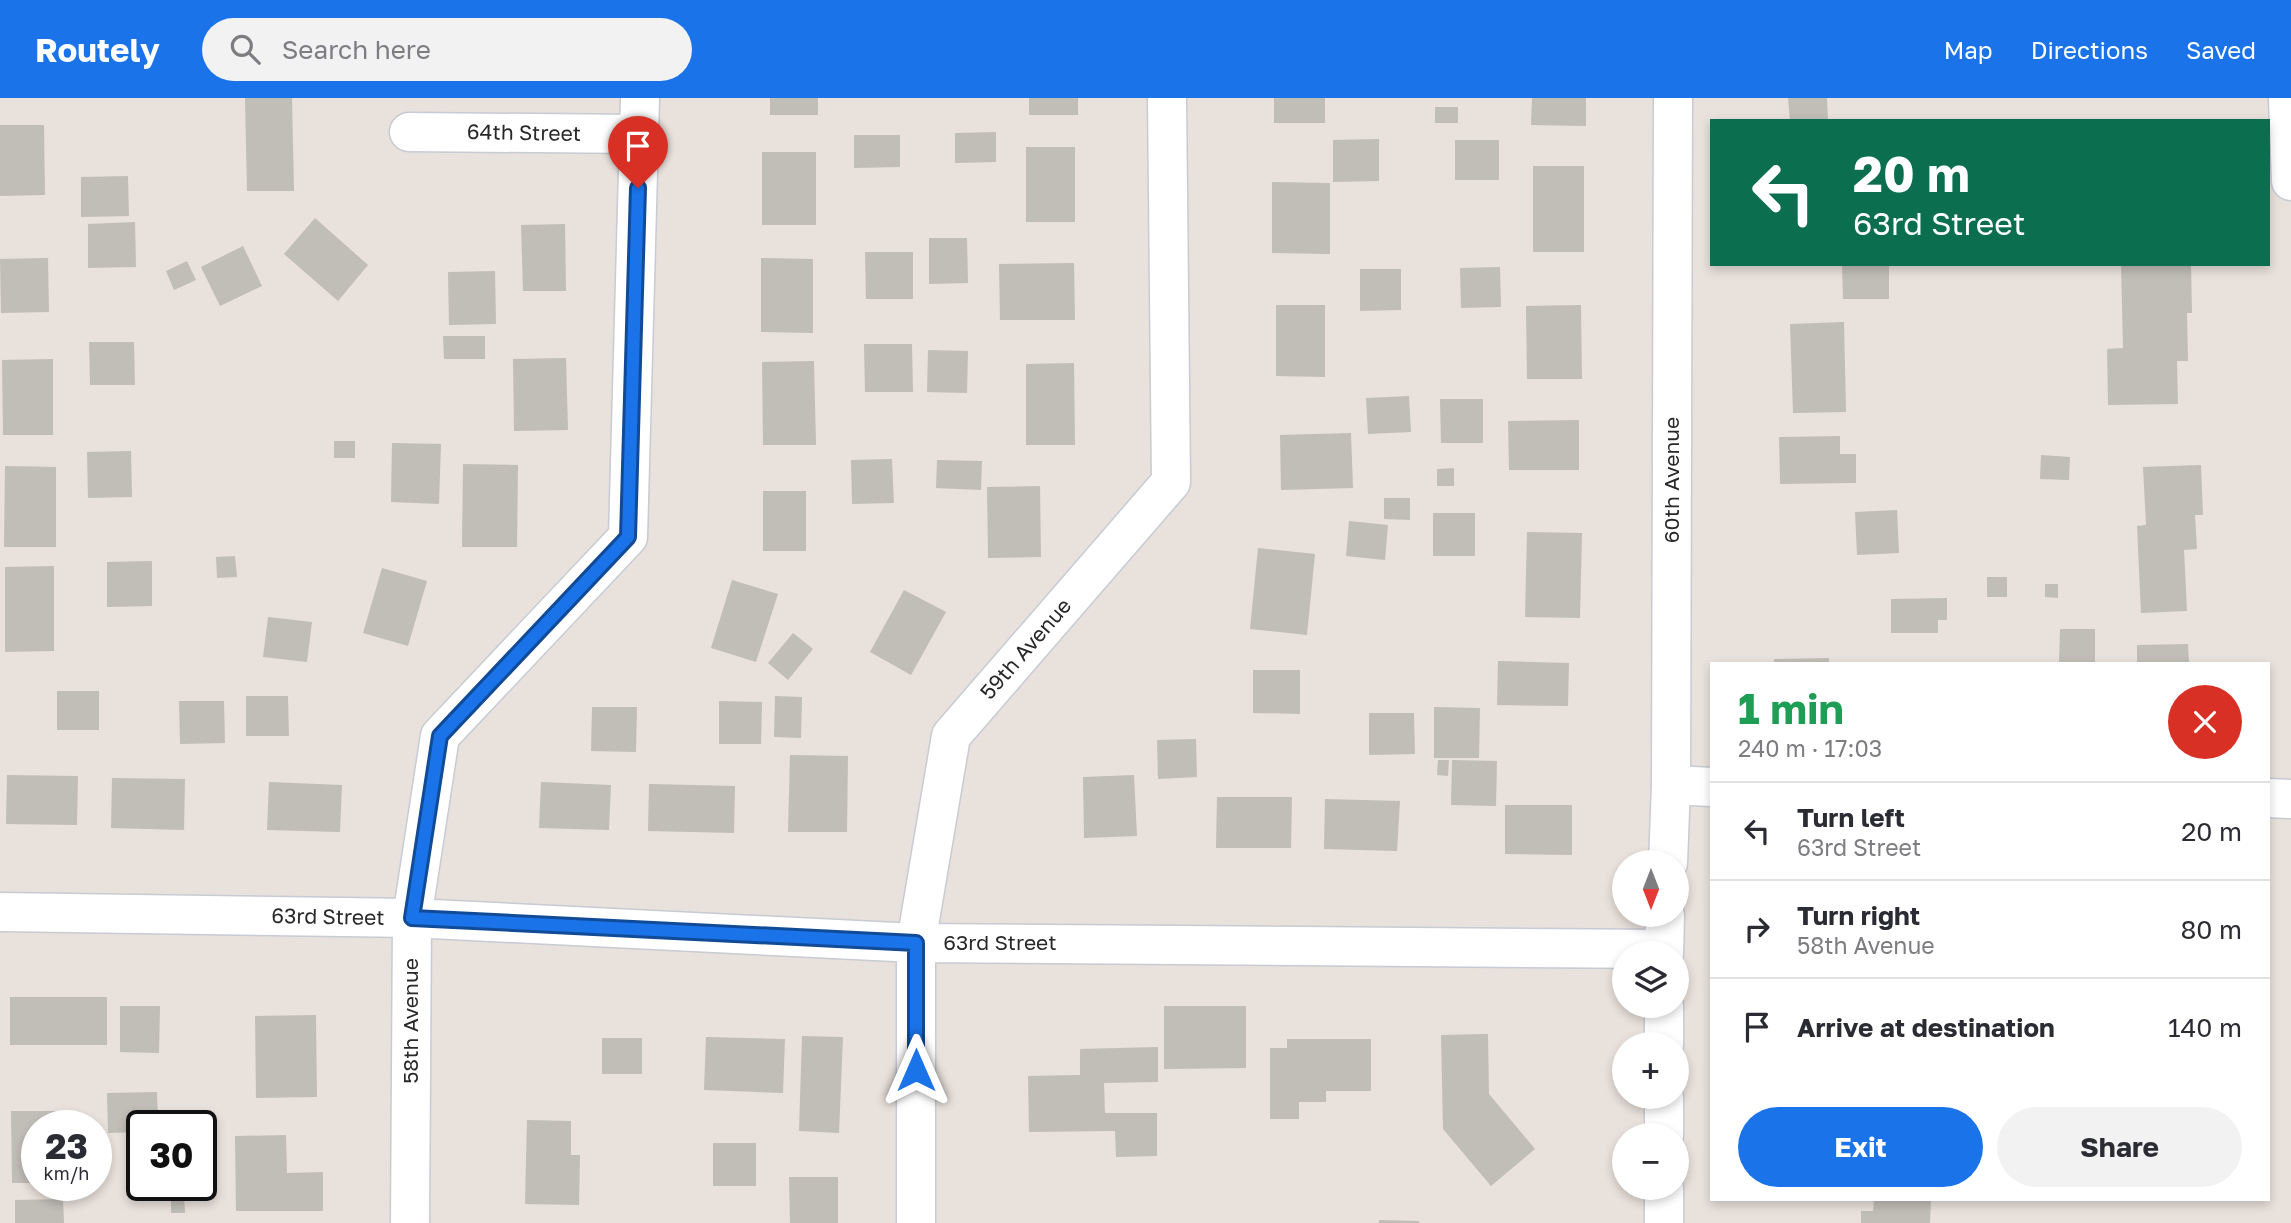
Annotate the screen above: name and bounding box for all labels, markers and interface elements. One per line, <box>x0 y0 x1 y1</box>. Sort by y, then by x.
search box <box>202 18 692 81</box>
text: Routely <box>35 30 160 69</box>
icon: search <box>226 30 264 68</box>
text: Search here <box>282 34 431 65</box>
text: Map <box>1944 35 1993 64</box>
text: Directions <box>2031 35 2148 64</box>
text: Saved <box>2186 35 2256 64</box>
pin <box>608 116 668 188</box>
street label: 64th Street <box>467 118 581 146</box>
icon: arrive <box>619 127 657 165</box>
text: 20 m <box>1853 144 1970 203</box>
icon: left <box>1738 147 1829 238</box>
text: 63rd Street <box>1853 204 2026 242</box>
street label: 60th Avenue <box>1658 417 1684 543</box>
street label: 59th Avenue <box>974 592 1076 704</box>
text: 1 min <box>1738 683 1844 733</box>
button: close <box>2168 685 2242 759</box>
text: 240 m · 17:03 <box>1738 734 1882 762</box>
text: Turn left <box>1797 802 1905 833</box>
icon: left <box>1738 812 1776 850</box>
text: 20 m <box>2181 816 2242 847</box>
text: 63rd Street <box>1797 833 1921 861</box>
north arrow <box>1612 850 1689 928</box>
map controls <box>1612 850 1689 1200</box>
text: Turn right <box>1797 900 1920 931</box>
street label: 63rd Street <box>271 902 385 930</box>
icon: right <box>1738 910 1776 948</box>
text: 80 m <box>2181 914 2242 945</box>
street label: 63rd Street <box>943 929 1057 955</box>
text: 58th Avenue <box>1797 931 1935 959</box>
button: layers <box>1612 941 1689 1018</box>
street label: 58th Avenue <box>397 958 423 1084</box>
icon: arrive <box>1738 1008 1776 1046</box>
text: Arrive at destination <box>1797 1012 2055 1043</box>
text: 140 m <box>2168 1012 2242 1043</box>
button: + <box>1612 1032 1689 1109</box>
position arrow <box>879 1033 953 1107</box>
button: Exit <box>1738 1107 1983 1187</box>
button: Share <box>1997 1107 2242 1187</box>
speed limit sign: 30 <box>126 1110 217 1201</box>
button: − <box>1612 1123 1689 1200</box>
text: 23 <box>45 1125 88 1167</box>
text: km/h <box>44 1162 89 1184</box>

